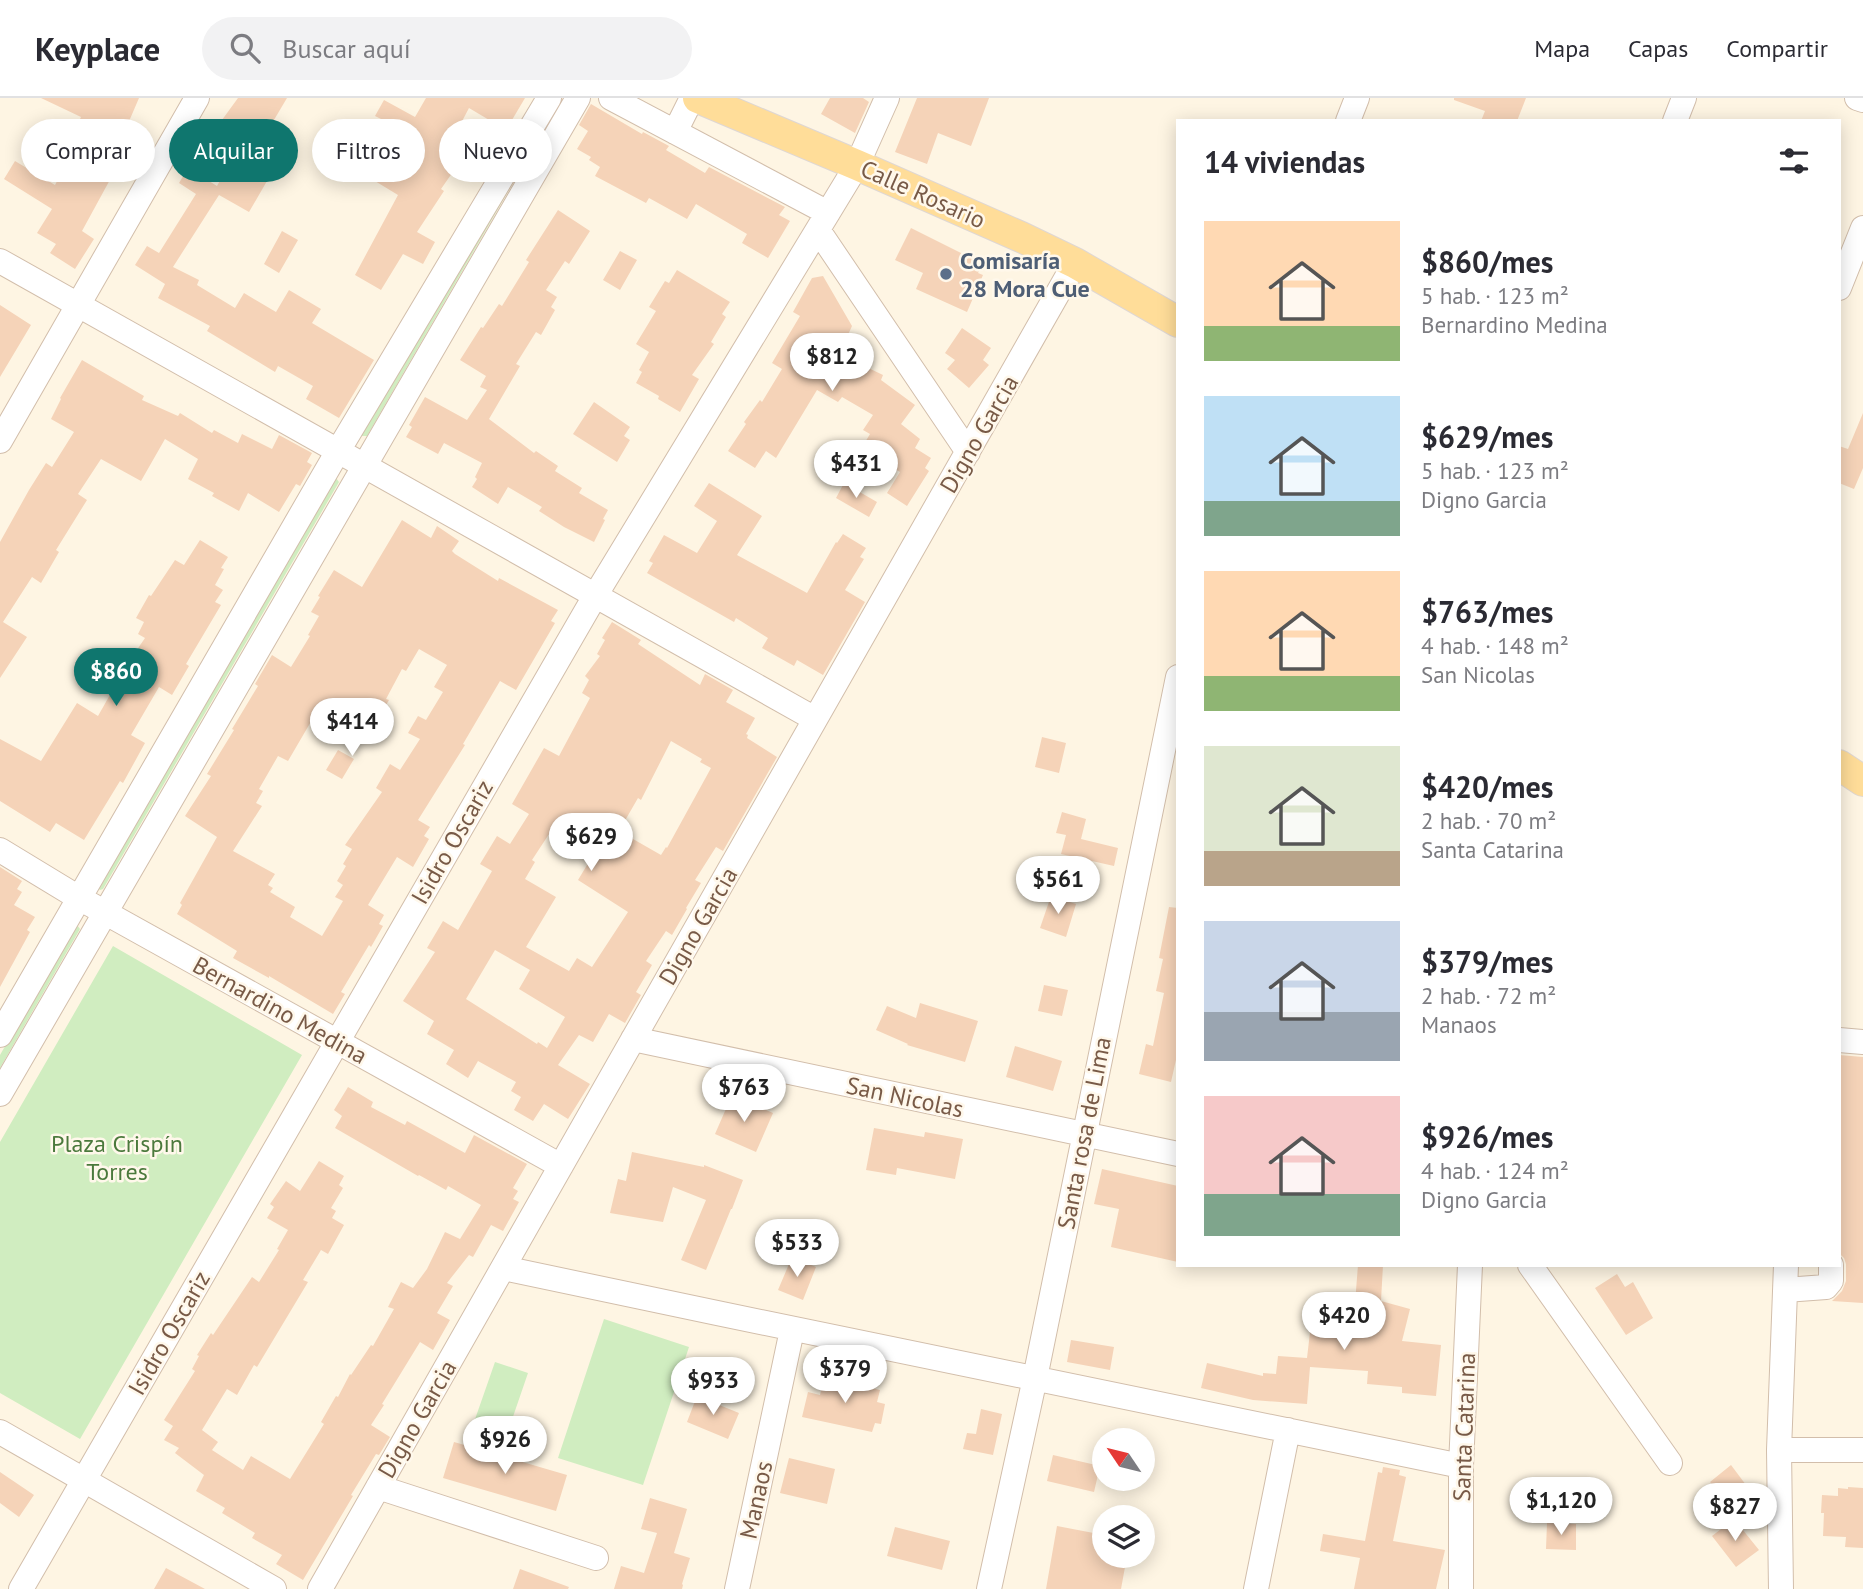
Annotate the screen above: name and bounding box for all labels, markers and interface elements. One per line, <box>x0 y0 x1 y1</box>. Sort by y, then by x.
search box <box>202 17 692 80</box>
text: Keyplace <box>35 27 160 70</box>
icon: search <box>226 29 264 67</box>
text: Buscar aquí <box>282 32 411 65</box>
text: Mapa <box>1534 33 1590 64</box>
text: Capas <box>1628 33 1688 64</box>
text: Compartir <box>1726 33 1828 64</box>
chip: Comprar <box>21 119 155 182</box>
chip: Alquilar <box>169 119 298 182</box>
chip: Filtros <box>312 119 425 182</box>
chip: Nuevo <box>439 119 552 182</box>
text: 14 viviendas <box>1204 142 1365 181</box>
icon: filters <box>1775 142 1813 180</box>
street label: Calle Rosario <box>856 153 990 235</box>
text: $860/mes <box>1421 242 1553 281</box>
place label: Comisaría 28 Mora Cue <box>960 245 1090 304</box>
icon: home <box>1260 249 1344 333</box>
marker: Comisaría 28 Mora Cue <box>938 266 954 282</box>
text: 5 hab. · 123 m² <box>1421 281 1569 310</box>
text: Bernardino Medina <box>1421 310 1608 339</box>
pin: $812 <box>791 334 873 393</box>
text: $812 <box>806 341 858 370</box>
street label: Digno Garcia <box>933 369 1025 499</box>
text: $629/mes <box>1421 417 1553 456</box>
icon: home <box>1260 424 1344 508</box>
pin: $431 <box>815 440 897 500</box>
text: $431 <box>830 448 882 477</box>
text: 5 hab. · 123 m² <box>1421 456 1569 485</box>
text: Digno Garcia <box>1421 485 1547 514</box>
text: $763/mes <box>1421 592 1553 631</box>
icon: home <box>1260 599 1344 683</box>
text: 4 hab. · 148 m² <box>1421 631 1569 660</box>
pin: $860 <box>75 648 157 708</box>
text: $860 <box>90 656 142 685</box>
text: San Nicolas <box>1421 660 1535 689</box>
pin: $414 <box>311 698 393 758</box>
text: $414 <box>326 706 378 735</box>
text: $420/mes <box>1421 767 1553 806</box>
street label: Isidro Oscariz <box>404 774 500 910</box>
icon: home <box>1260 774 1344 858</box>
text: 2 hab. · 70 m² <box>1421 806 1556 835</box>
pin: $629 <box>550 814 632 873</box>
text: $629 <box>565 821 617 850</box>
text: Santa Catarina <box>1421 835 1564 864</box>
pin: $561 <box>1017 856 1099 916</box>
street label: Digno Garcia <box>652 861 744 991</box>
text: $561 <box>1032 864 1084 893</box>
text: $379/mes <box>1421 942 1553 981</box>
street label: Bernardino Medina <box>187 949 373 1071</box>
icon: home <box>1260 949 1344 1033</box>
text: 2 hab. · 72 m² <box>1421 981 1556 1010</box>
text: Manaos <box>1421 1010 1497 1039</box>
street label: Santa rosa de Lima <box>1050 1034 1118 1232</box>
pin: $763 <box>703 1065 785 1124</box>
street label: San Nicolas <box>844 1069 966 1125</box>
text: $763 <box>718 1072 770 1101</box>
text: $926/mes <box>1421 1117 1553 1156</box>
icon: home <box>1260 1124 1344 1208</box>
park label: Plaza Crispín Torres <box>51 1128 183 1187</box>
text: 4 hab. · 124 m² <box>1421 1156 1569 1185</box>
text: Digno Garcia <box>1421 1185 1547 1214</box>
pin: $533 <box>756 1220 838 1279</box>
text: $533 <box>771 1227 823 1256</box>
street label: Isidro Oscariz <box>121 1265 217 1401</box>
pin: $420 <box>1303 1292 1385 1352</box>
text: $420 <box>1318 1300 1370 1329</box>
pin: $379 <box>804 1346 886 1405</box>
street label: Santa Catarina <box>1446 1352 1482 1502</box>
text: $379 <box>819 1353 871 1382</box>
street label: Digno Garcia <box>371 1354 463 1484</box>
pin: $933 <box>672 1358 754 1417</box>
text: $933 <box>687 1365 739 1394</box>
pin: $926 <box>464 1416 546 1476</box>
text: $926 <box>479 1424 531 1453</box>
north arrow <box>1092 1428 1155 1491</box>
map controls <box>1092 1428 1155 1568</box>
street label: Manaos <box>733 1458 779 1542</box>
pin: $1,120 <box>1504 1478 1618 1537</box>
pin: $827 <box>1694 1484 1776 1543</box>
text: $1,120 <box>1525 1485 1597 1514</box>
text: $827 <box>1709 1491 1761 1520</box>
button: layers <box>1092 1505 1155 1568</box>

